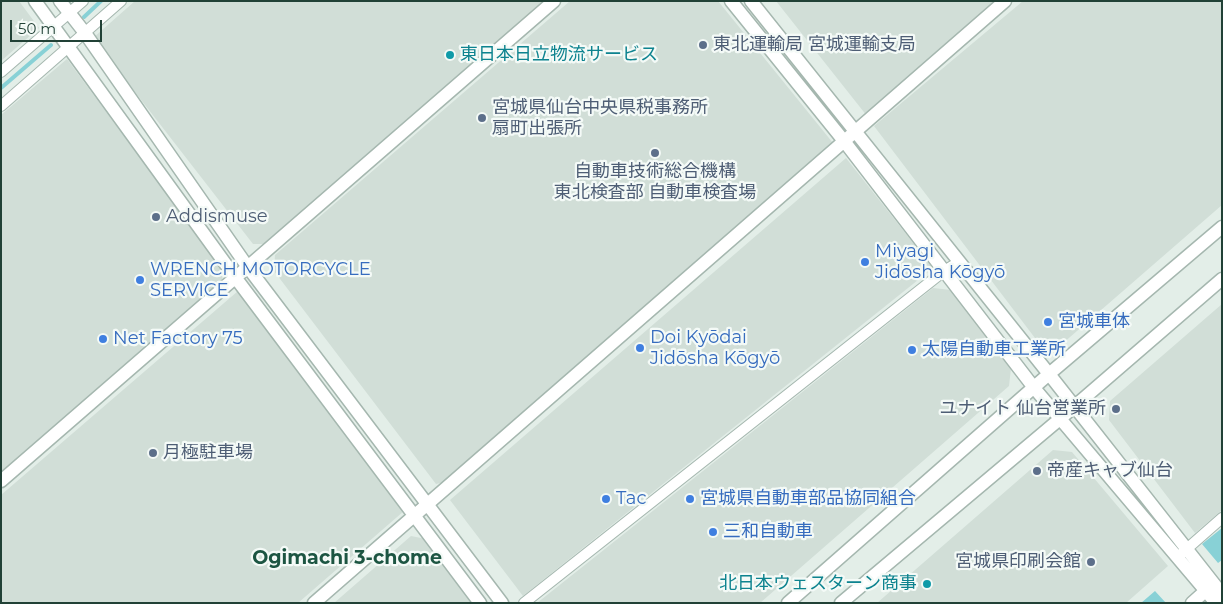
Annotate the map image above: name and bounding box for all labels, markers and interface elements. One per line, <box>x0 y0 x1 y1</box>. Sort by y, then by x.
scale bar <box>12 10 105 42</box>
text: 50 m <box>18 19 56 38</box>
place label: 東北運輸局 宮城運輸支局 <box>713 34 916 56</box>
marker: 東北運輸局 宮城運輸支局 <box>697 39 709 51</box>
place label: 東日本日立物流サービス <box>460 44 658 66</box>
marker: 東日本日立物流サービス <box>444 49 456 61</box>
place label: 宮城県仙台中央県税事務所 扇町出張所 <box>492 97 708 140</box>
marker: 宮城県仙台中央県税事務所 扇町出張所 <box>476 112 488 124</box>
marker: 自動車技術総合機構 東北検査部 自動車検査場 <box>649 147 661 159</box>
place label: 自動車技術総合機構 東北検査部 自動車検査場 <box>554 161 756 203</box>
place label: Addismuse <box>166 206 268 228</box>
marker: Addismuse <box>150 211 162 223</box>
place label: Miyagi Jidōsha Kōgyō <box>875 241 1005 284</box>
marker: Miyagi Jidōsha Kōgyō <box>859 256 871 268</box>
place label: WRENCH MOTORCYCLE SERVICE <box>150 259 371 302</box>
marker: WRENCH MOTORCYCLE SERVICE <box>134 274 146 286</box>
place label: 宮城車体 <box>1058 311 1130 333</box>
marker: 宮城車体 <box>1042 316 1054 328</box>
place label: Doi Kyōdai Jidōsha Kōgyō <box>650 327 780 369</box>
place label: Net Factory 75 <box>113 328 243 350</box>
marker: Net Factory 75 <box>97 333 109 345</box>
place label: 太陽自動車工業所 <box>922 339 1066 361</box>
marker: Doi Kyōdai Jidōsha Kōgyō <box>634 342 646 354</box>
marker: 太陽自動車工業所 <box>906 344 918 356</box>
place label: ユナイト 仙台営業所 <box>939 398 1106 420</box>
marker: ユナイト 仙台営業所 <box>1110 403 1122 415</box>
place label: 月極駐車場 <box>163 442 253 464</box>
marker: 月極駐車場 <box>147 447 159 459</box>
place label: 帝産キャブ仙台 <box>1047 460 1173 482</box>
marker: 帝産キャブ仙台 <box>1031 465 1043 477</box>
place label: Tac <box>616 488 647 510</box>
place label: 宮城県自動車部品協同組合 <box>700 488 916 510</box>
marker: Tac <box>600 493 612 505</box>
marker: 宮城県自動車部品協同組合 <box>684 493 696 505</box>
place label: 三和自動車 <box>723 521 813 543</box>
marker: 三和自動車 <box>707 526 719 538</box>
district label: Ogimachi 3-chome <box>252 547 442 569</box>
place label: 宮城県印刷会館 <box>955 551 1081 573</box>
marker: 宮城県印刷会館 <box>1085 556 1097 568</box>
place label: 北日本ウェスターン商事 <box>719 573 917 595</box>
marker: 北日本ウェスターン商事 <box>921 578 933 590</box>

